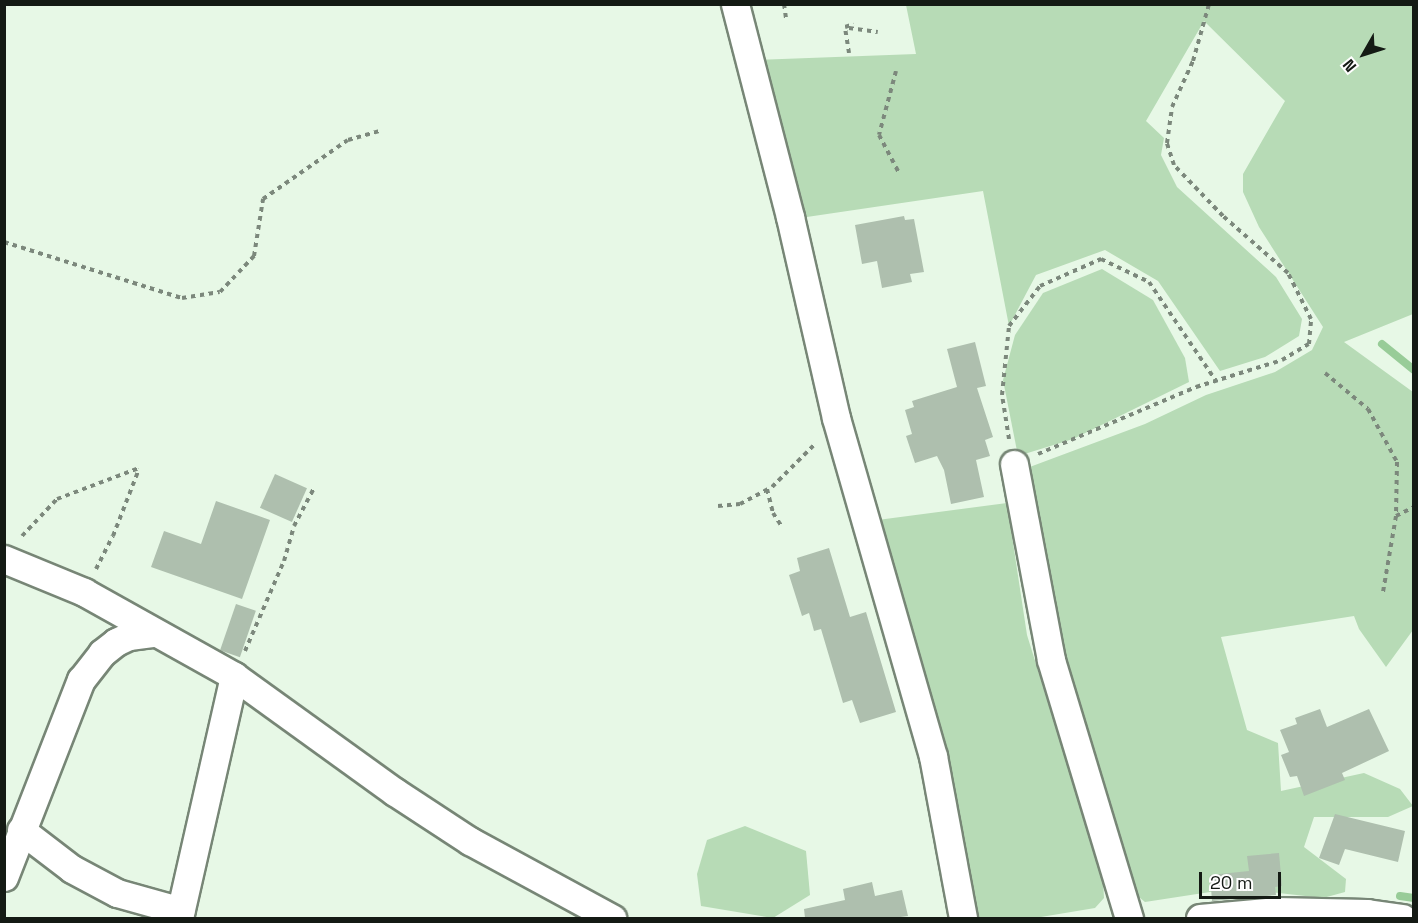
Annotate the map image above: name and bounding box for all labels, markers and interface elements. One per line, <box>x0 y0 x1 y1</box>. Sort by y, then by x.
north arrow <box>1334 24 1394 84</box>
text: N <box>1338 55 1361 76</box>
scale bar <box>1202 860 1284 898</box>
text: 20 m <box>1210 871 1253 894</box>

